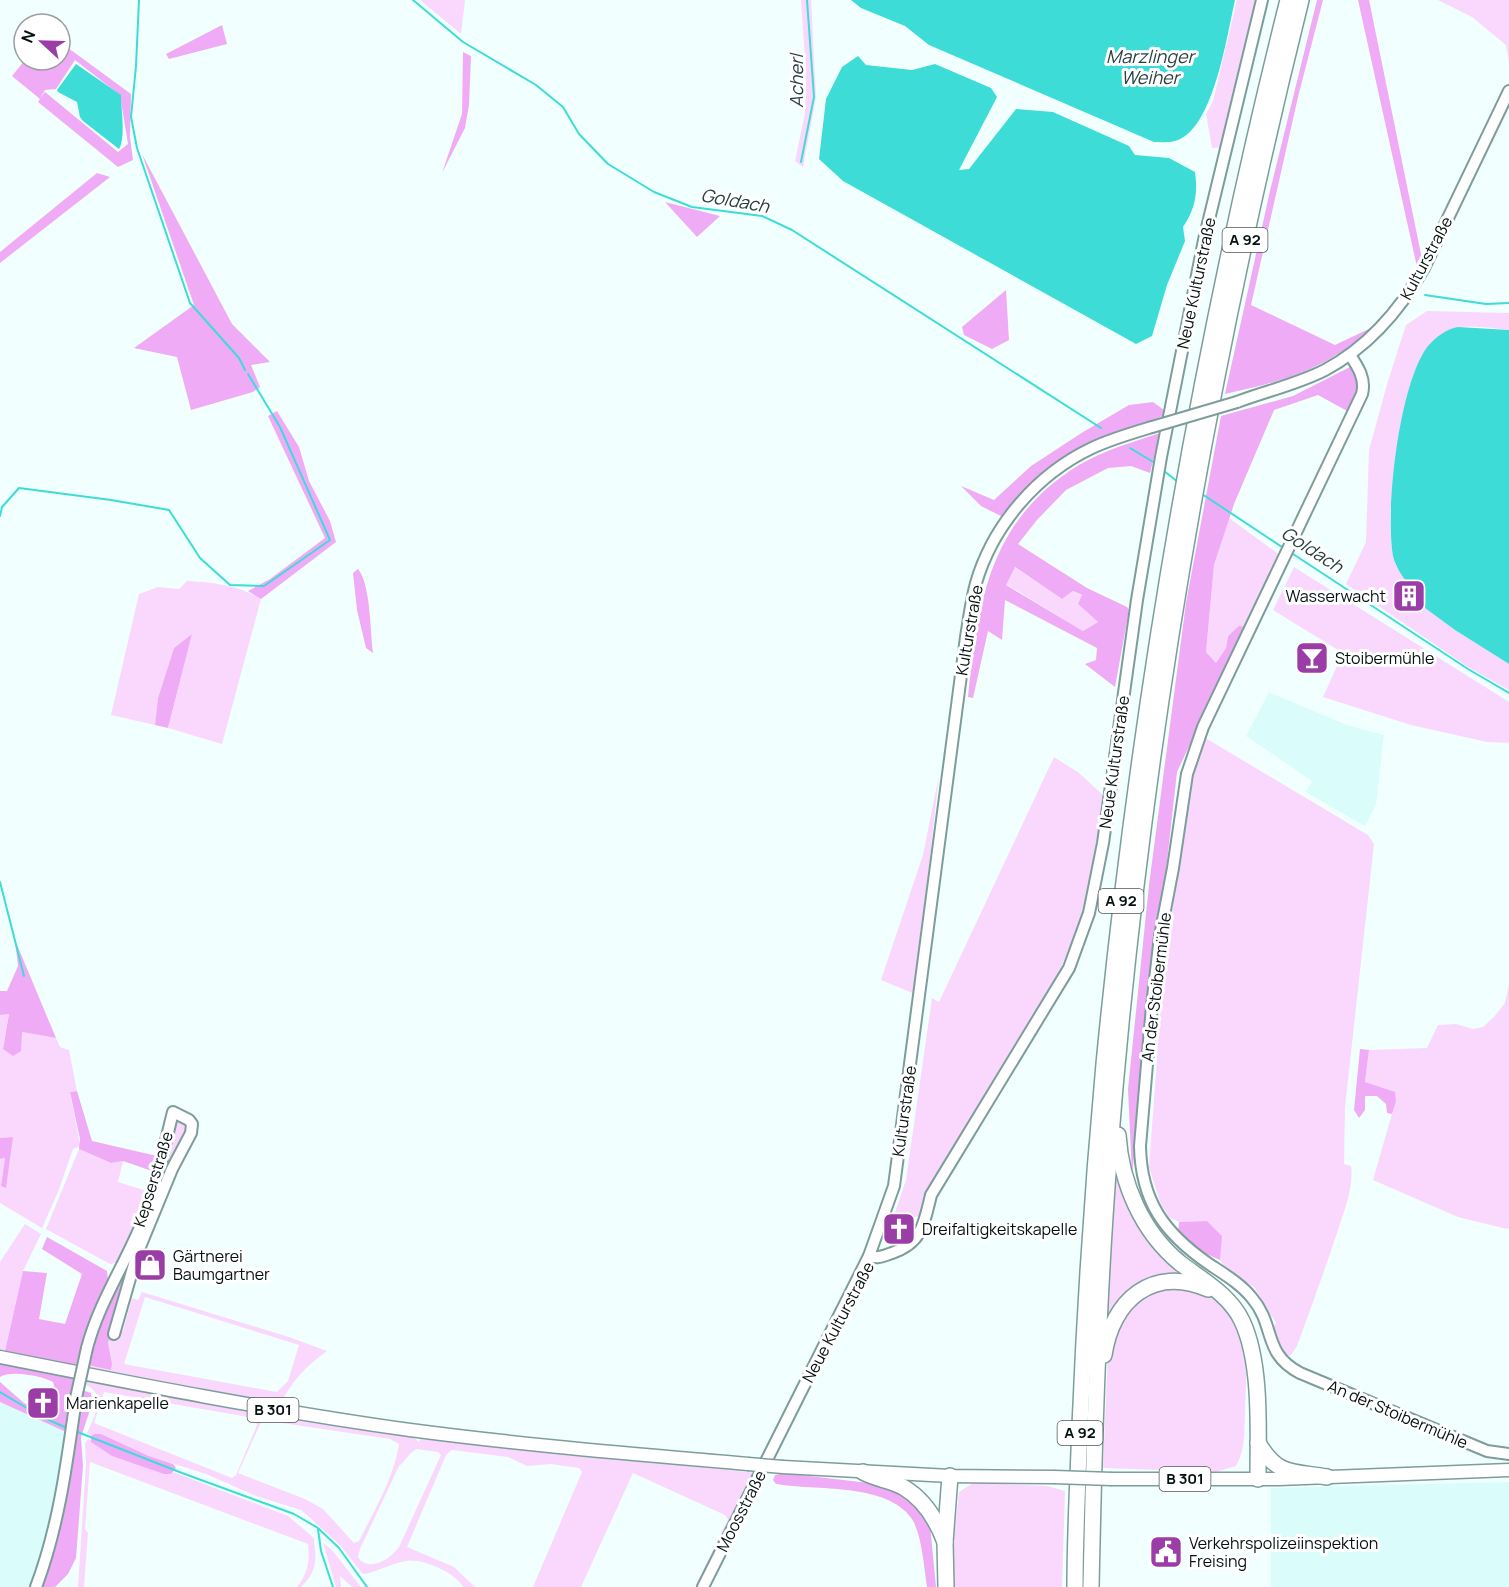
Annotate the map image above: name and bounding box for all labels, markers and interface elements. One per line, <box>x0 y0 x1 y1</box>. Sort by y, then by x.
north arrow <box>12 12 72 72</box>
text: N <box>16 27 40 46</box>
water label: Marzlinger Weiher <box>1106 44 1196 89</box>
water label: Acherl <box>784 52 808 108</box>
water label: Goldach <box>699 182 772 218</box>
street label: Kulturstraße <box>1395 212 1457 304</box>
street label: Neue Kulturstraße <box>1171 215 1221 351</box>
road number: A 92 <box>1222 228 1268 252</box>
water label: Goldach <box>1277 520 1349 579</box>
building icon: Wasserwacht <box>1391 578 1427 614</box>
street label: Kulturstraße <box>950 583 988 677</box>
place label: Wasserwacht <box>1285 585 1386 607</box>
bar icon: Stoibermühle <box>1294 640 1330 676</box>
place label: Stoibermühle <box>1335 647 1434 669</box>
street label: Neue Kulturstraße <box>1094 694 1134 830</box>
road number: A 92 <box>1098 889 1144 913</box>
street label: An der Stoibermühle <box>1136 911 1176 1063</box>
street label: Kulturstraße <box>887 1064 921 1158</box>
street label: Kepserstraße <box>128 1129 178 1229</box>
church icon: Dreifaltigkeitskapelle <box>881 1211 917 1247</box>
place label: Dreifaltigkeitskapelle <box>922 1218 1077 1240</box>
place label: Gärtnerei Baumgartner <box>173 1245 270 1285</box>
shop icon: Gärtnerei Baumgartner <box>132 1247 168 1283</box>
street label: Neue Kulturstraße <box>797 1258 879 1386</box>
street label: An der Stoibermühle <box>1325 1375 1471 1453</box>
church icon: Marienkapelle <box>25 1385 61 1421</box>
place label: Marienkapelle <box>66 1392 169 1414</box>
road number: B 301 <box>248 1398 298 1422</box>
road number: A 92 <box>1058 1421 1102 1445</box>
street label: Moosstraße <box>711 1466 771 1556</box>
road number: B 301 <box>1160 1467 1210 1491</box>
place label: Verkehrspolizeiinspektion Freising <box>1189 1532 1378 1572</box>
public building icon: Verkehrspolizeiinspektion Freising <box>1148 1534 1184 1570</box>

